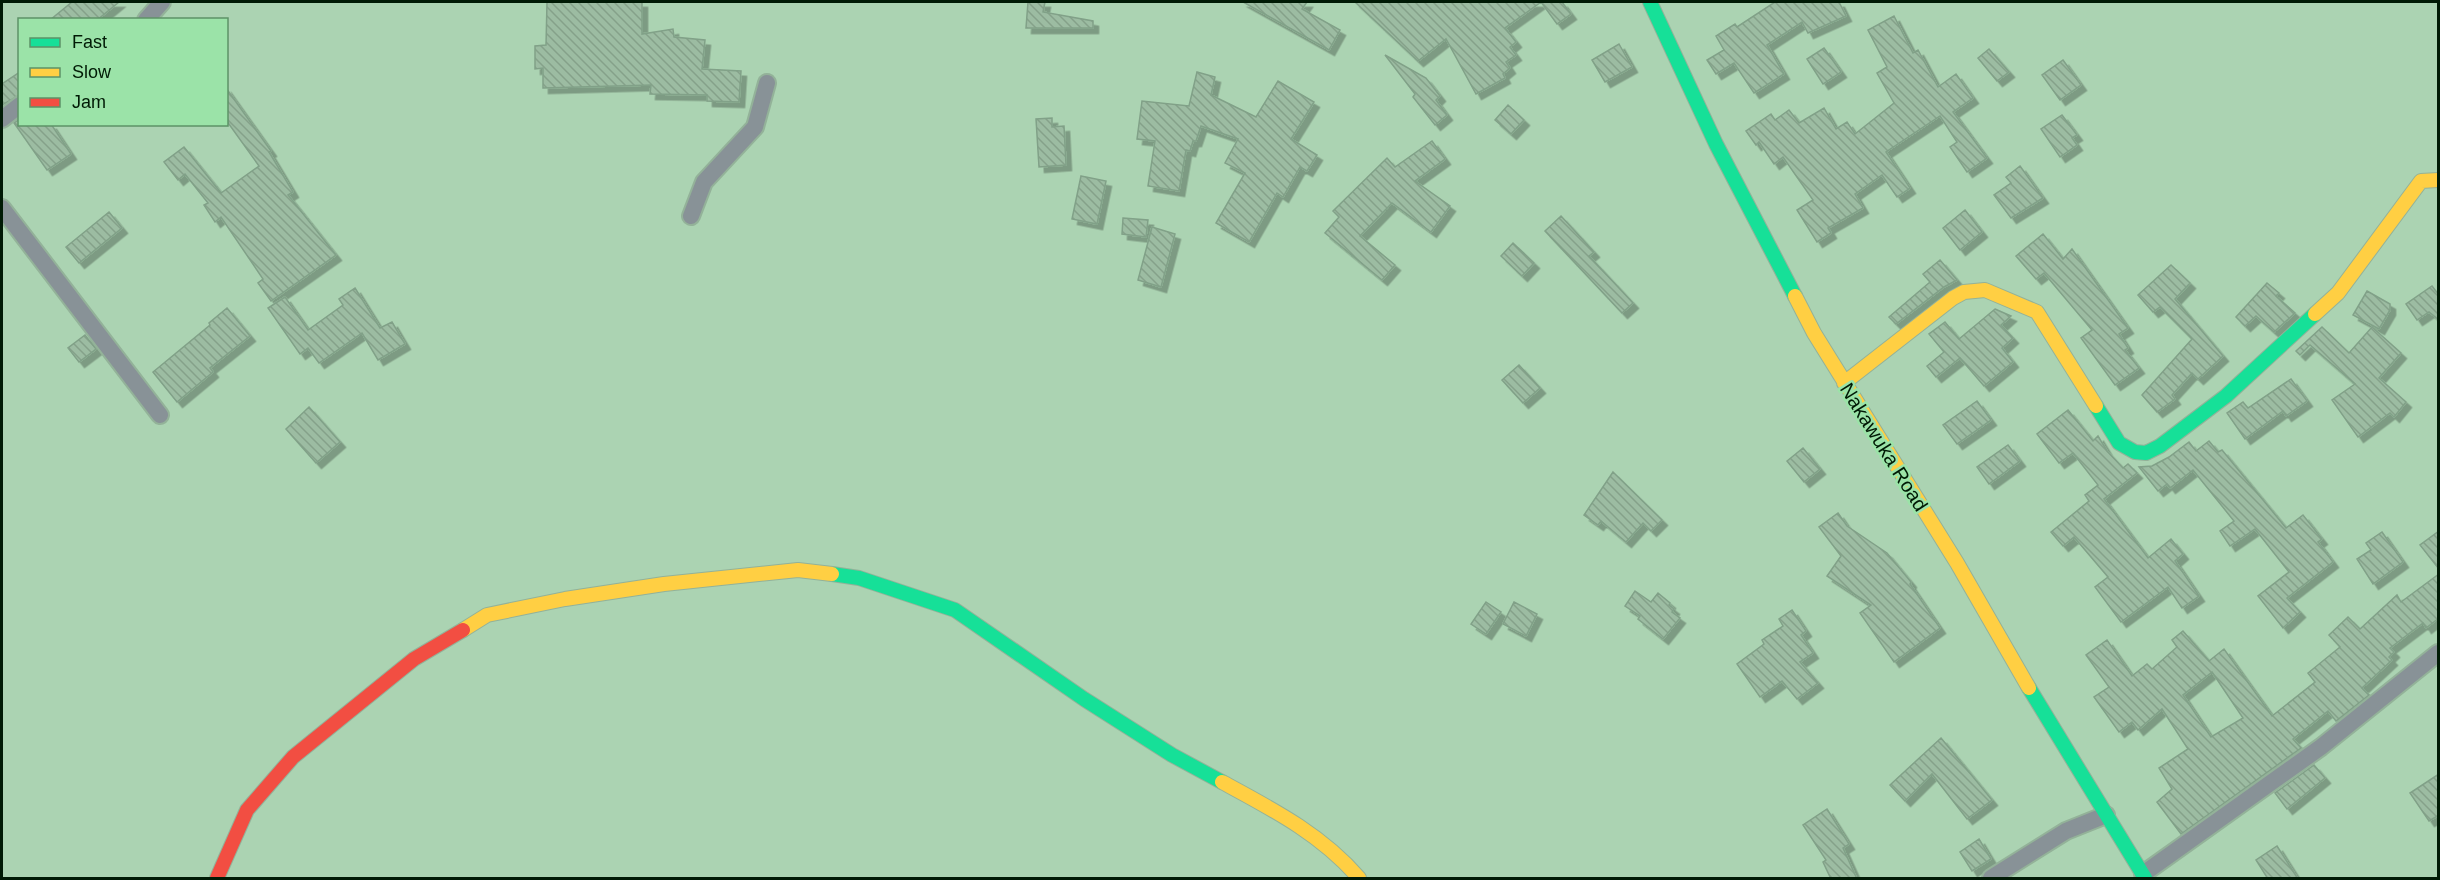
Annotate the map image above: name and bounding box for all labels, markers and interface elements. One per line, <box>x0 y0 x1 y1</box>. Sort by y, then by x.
legend <box>18 18 228 126</box>
text: Fast <box>72 32 107 52</box>
text: Slow <box>72 62 112 82</box>
text: Jam <box>72 92 106 112</box>
street label: Nakawuka Road <box>1836 379 1932 515</box>

